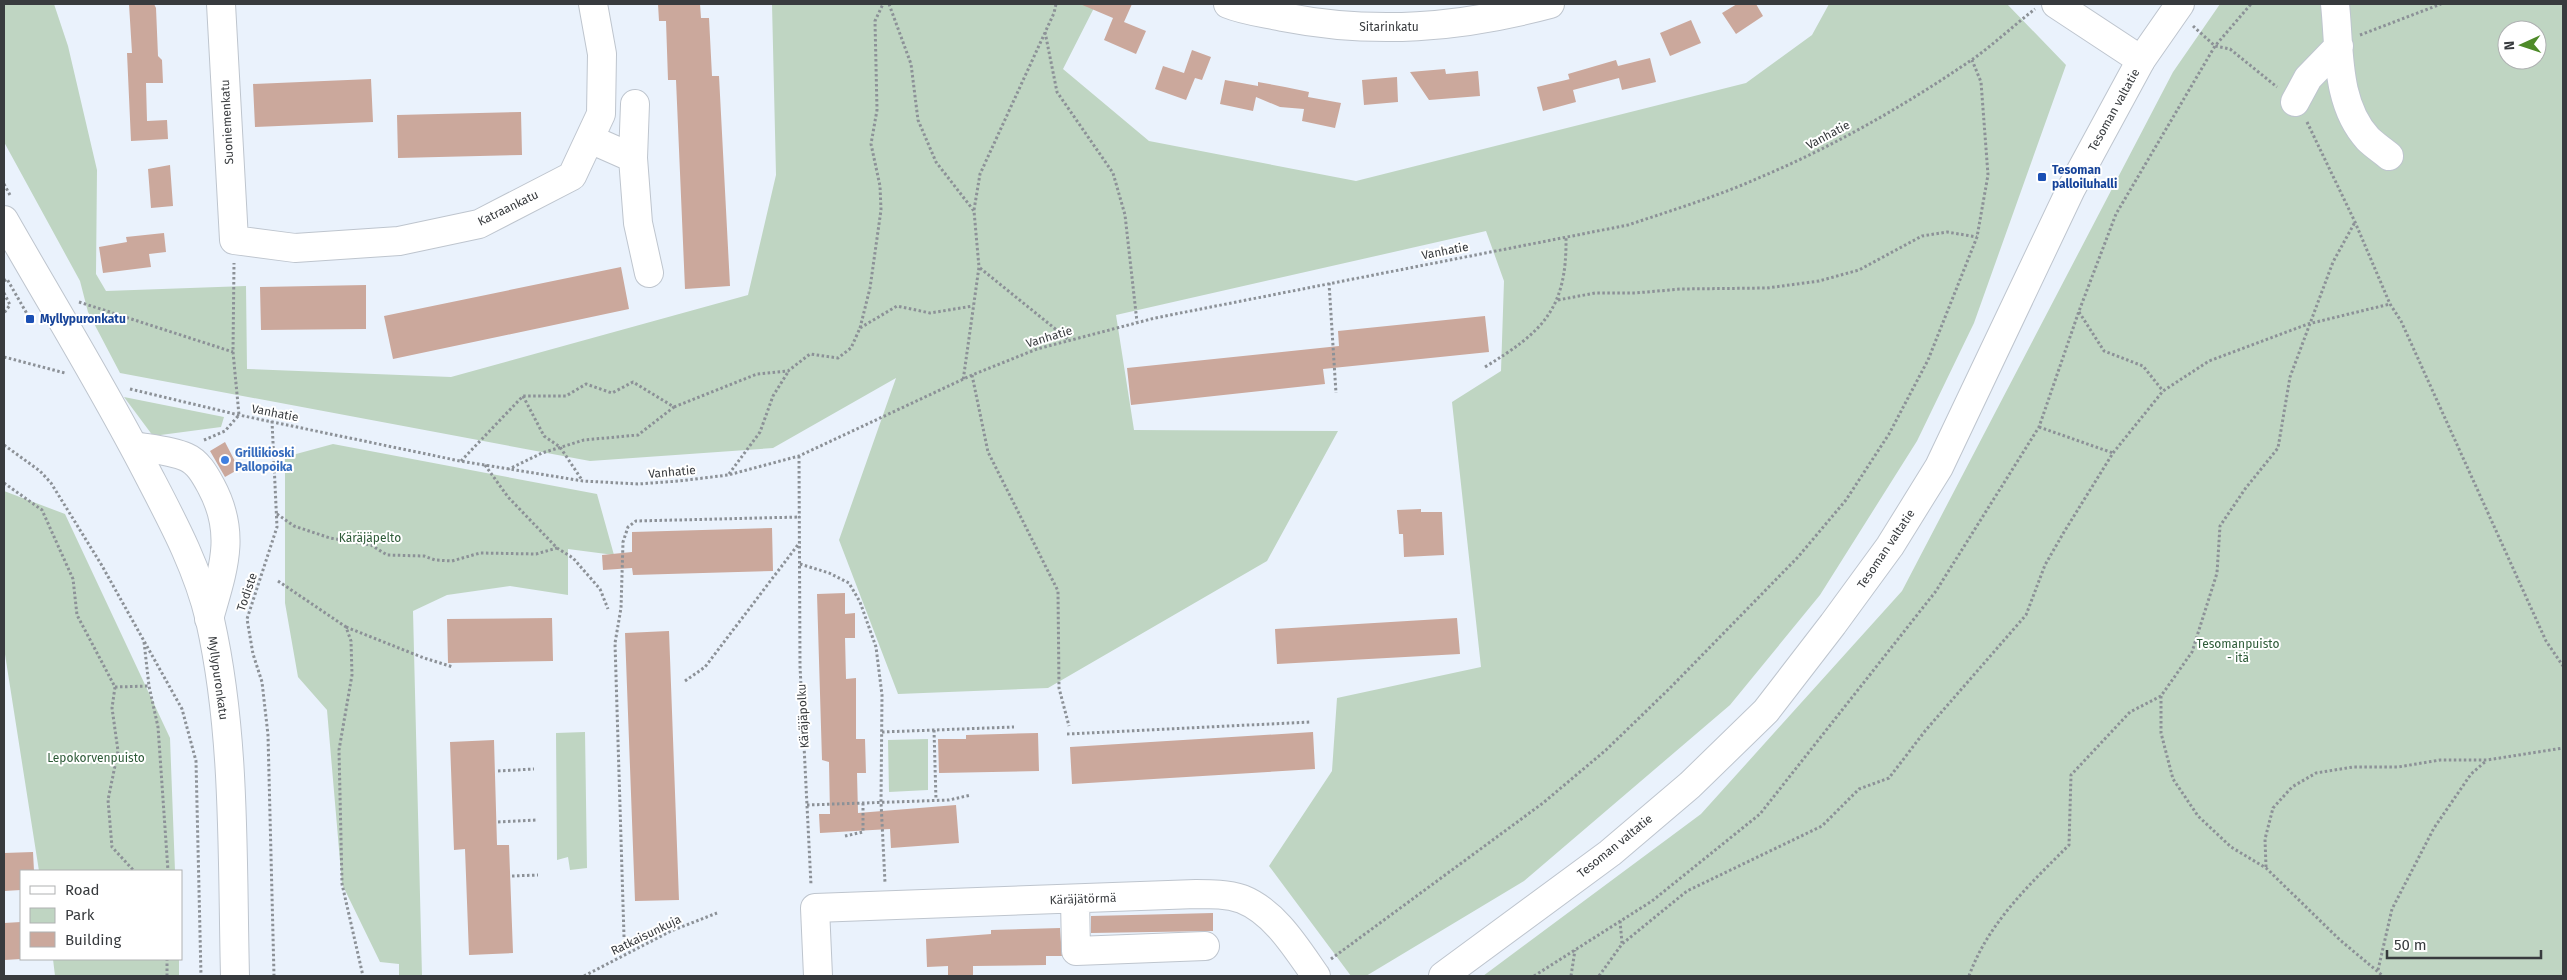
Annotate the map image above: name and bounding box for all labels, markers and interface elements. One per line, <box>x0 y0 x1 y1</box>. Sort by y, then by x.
street label: Sitarinkatu <box>1359 20 1419 34</box>
north arrow <box>2497 20 2547 70</box>
text: N <box>2501 41 2518 51</box>
street label: Tesoman valtatie <box>2085 66 2143 154</box>
street label: Suoniemenkatu <box>218 79 236 165</box>
street label: Vanhatie <box>1804 118 1852 152</box>
place label: Tesoman palloiluhalli <box>2052 163 2117 191</box>
marker: Tesoman palloiluhalli <box>2036 171 2048 183</box>
street label: Katraankatu <box>475 187 541 229</box>
street label: Vanhatie <box>1420 240 1470 262</box>
place label: Myllypuronkatu <box>40 312 126 326</box>
marker: Myllypuronkatu <box>24 313 36 325</box>
street label: Vanhatie <box>1024 323 1074 351</box>
street label: Vanhatie <box>250 402 300 424</box>
place label: Grillikioski Pallopoika <box>235 446 294 474</box>
marker: Grillikioski Pallopoika <box>219 454 231 466</box>
street label: Vanhatie <box>648 463 696 481</box>
street label: Tesoman valtatie <box>1854 507 1918 591</box>
park label: Käräjäpelto <box>339 531 401 545</box>
street label: Todiste <box>234 571 260 613</box>
street label: Myllypuronkatu <box>205 635 231 721</box>
park label: Tesomanpuisto - itä <box>2197 637 2279 665</box>
street label: Käräjäpolku <box>794 683 812 749</box>
park label: Lepokorvenpuisto <box>47 751 145 765</box>
street label: Tesoman valtatie <box>1575 811 1655 881</box>
legend <box>20 870 182 960</box>
text: Road <box>65 881 100 899</box>
street label: Käräjätörmä <box>1049 891 1117 907</box>
text: Park <box>65 906 95 924</box>
street label: Ratkaisunkuja <box>609 912 683 958</box>
scale bar <box>2387 928 2541 960</box>
text: Building <box>65 931 121 949</box>
text: 50 m <box>2394 936 2427 954</box>

